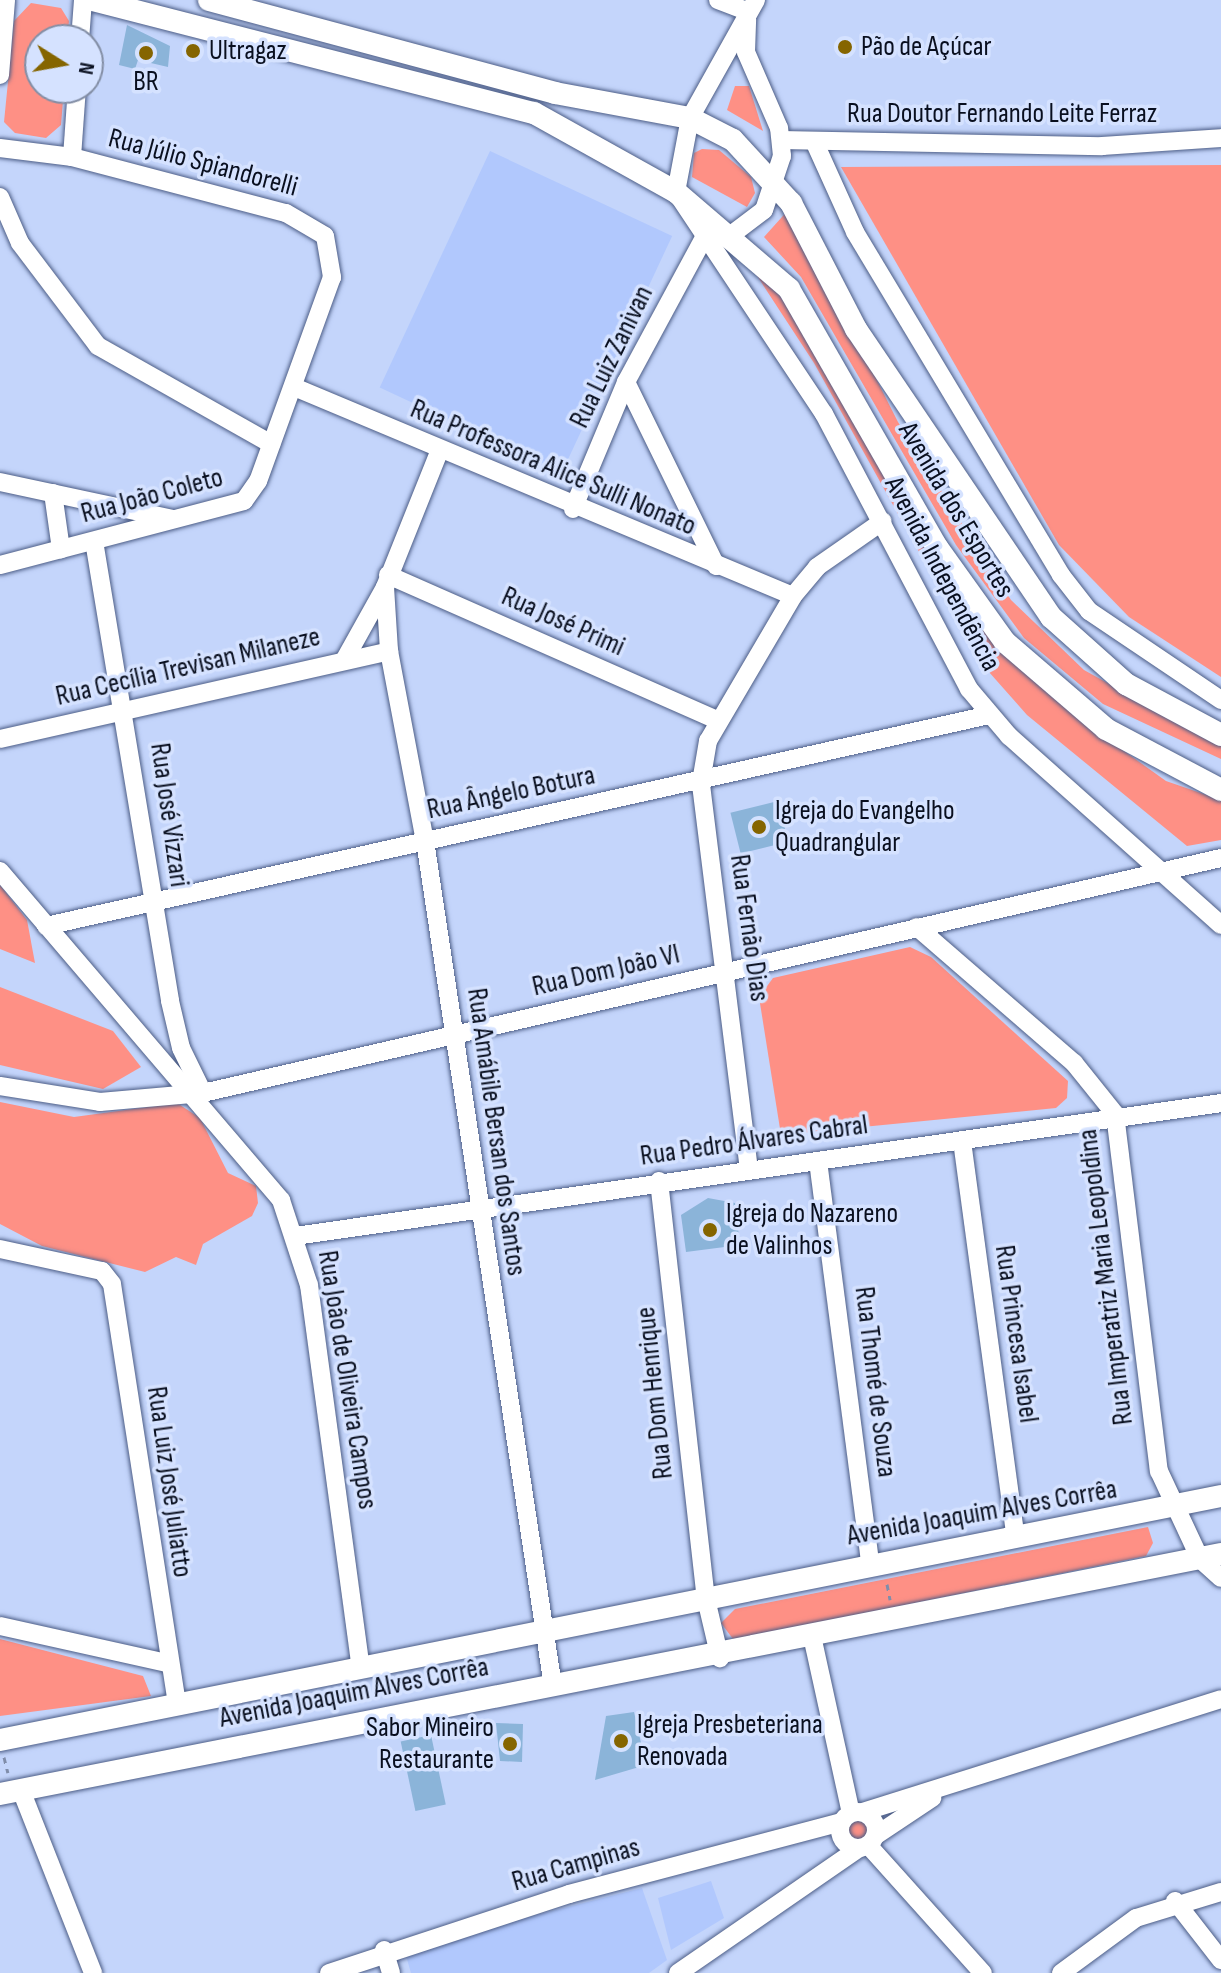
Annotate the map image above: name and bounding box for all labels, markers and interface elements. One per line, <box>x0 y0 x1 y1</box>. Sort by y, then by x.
north arrow <box>24 24 104 104</box>
place label: Pão de Açúcar <box>861 30 992 64</box>
place label: Ultragaz <box>209 34 287 68</box>
marker: Pão de Açúcar <box>836 38 854 56</box>
marker: Ultragaz <box>184 42 202 60</box>
marker: BR <box>137 44 155 62</box>
text: N <box>72 60 100 77</box>
place label: BR <box>133 65 159 99</box>
street label: Rua Doutor Fernando Leite Ferraz <box>847 97 1157 131</box>
street label: Rua Júlio Spiandorelli <box>105 122 301 204</box>
street label: Rua Luiz Zanivan <box>563 280 661 434</box>
street label: Rua Professora Alice Sulli Nonato <box>405 393 701 543</box>
street label: Avenida dos Esportes <box>891 416 1021 604</box>
street label: Rua João Coleto <box>77 461 227 531</box>
street label: Avenida Independência <box>877 471 1007 677</box>
street label: Rua José Primi <box>496 580 630 664</box>
street label: Rua Cecília Trevisan Milaneze <box>53 620 323 714</box>
street label: Rua José Vizzari <box>142 741 196 889</box>
street label: Rua Ângelo Botura <box>424 759 598 827</box>
place label: Igreja do Evangelho Quadrangular <box>775 794 955 860</box>
marker: Igreja do Evangelho Quadrangular <box>750 818 768 836</box>
street label: Rua Fernão Dias <box>722 852 776 1004</box>
street label: Rua Dom João VI <box>529 938 683 1004</box>
street label: Rua Amábile Bersan dos Santos <box>459 986 533 1278</box>
street label: Rua Pedro Álvares Cabral <box>638 1108 870 1174</box>
street label: Rua Imperatriz Maria Leopoldina <box>1071 1127 1141 1427</box>
place label: Igreja do Nazareno de Valinhos <box>726 1197 898 1263</box>
marker: Igreja do Nazareno de Valinhos <box>701 1221 719 1239</box>
street label: Rua Princesa Isabel <box>987 1243 1045 1425</box>
street label: Rua João de Oliveira Campos <box>310 1248 384 1512</box>
street label: Rua Thomé de Souza <box>847 1285 903 1479</box>
street label: Rua Dom Henrique <box>629 1305 681 1481</box>
street label: Rua Luiz José Juliatto <box>139 1384 199 1580</box>
street label: Avenida Joaquim Alves Corrêa <box>845 1473 1119 1553</box>
street label: Avenida Joaquim Alves Corrêa <box>217 1650 491 1736</box>
place label: Igreja Presbeteriana Renovada <box>637 1708 823 1774</box>
place label: Sabor Mineiro Restaurante <box>366 1711 494 1777</box>
marker: Igreja Presbeteriana Renovada <box>612 1732 630 1750</box>
marker: Sabor Mineiro Restaurante <box>501 1735 519 1753</box>
street label: Rua Campinas <box>508 1831 644 1899</box>

